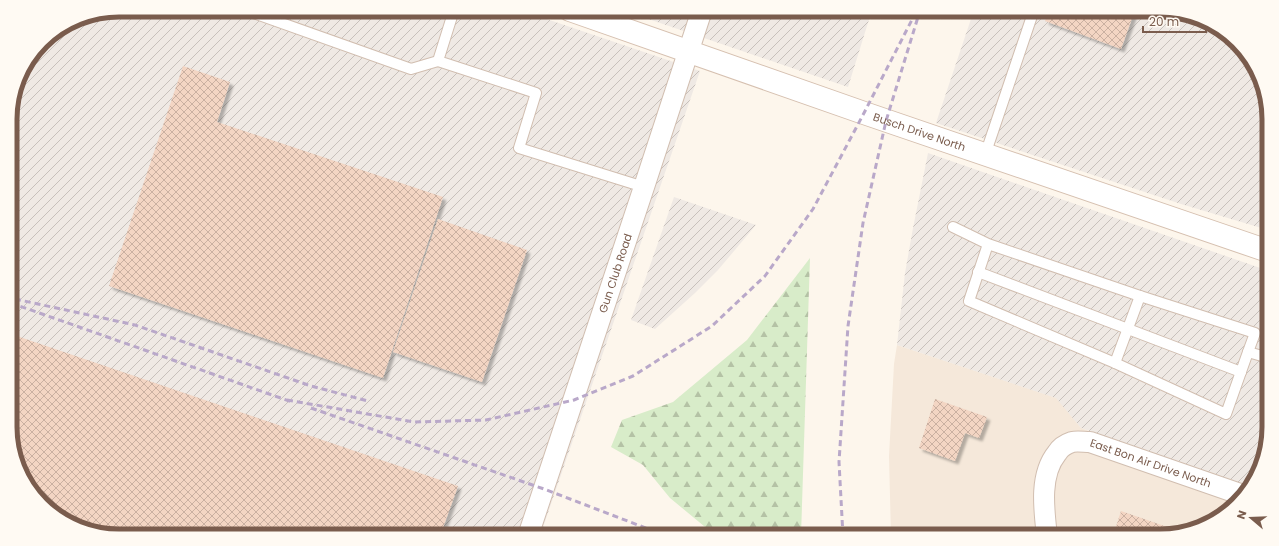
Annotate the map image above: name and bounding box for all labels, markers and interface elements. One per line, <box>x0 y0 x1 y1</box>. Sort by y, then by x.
scale bar <box>1143 8 1206 34</box>
text: 20 m <box>1149 13 1179 30</box>
street label: Busch Drive North <box>871 109 968 155</box>
street label: Gun Club Road <box>595 231 636 315</box>
street label: East Bon Air Drive North <box>1088 435 1213 491</box>
north arrow <box>1231 498 1271 538</box>
text: N <box>1233 508 1250 521</box>

